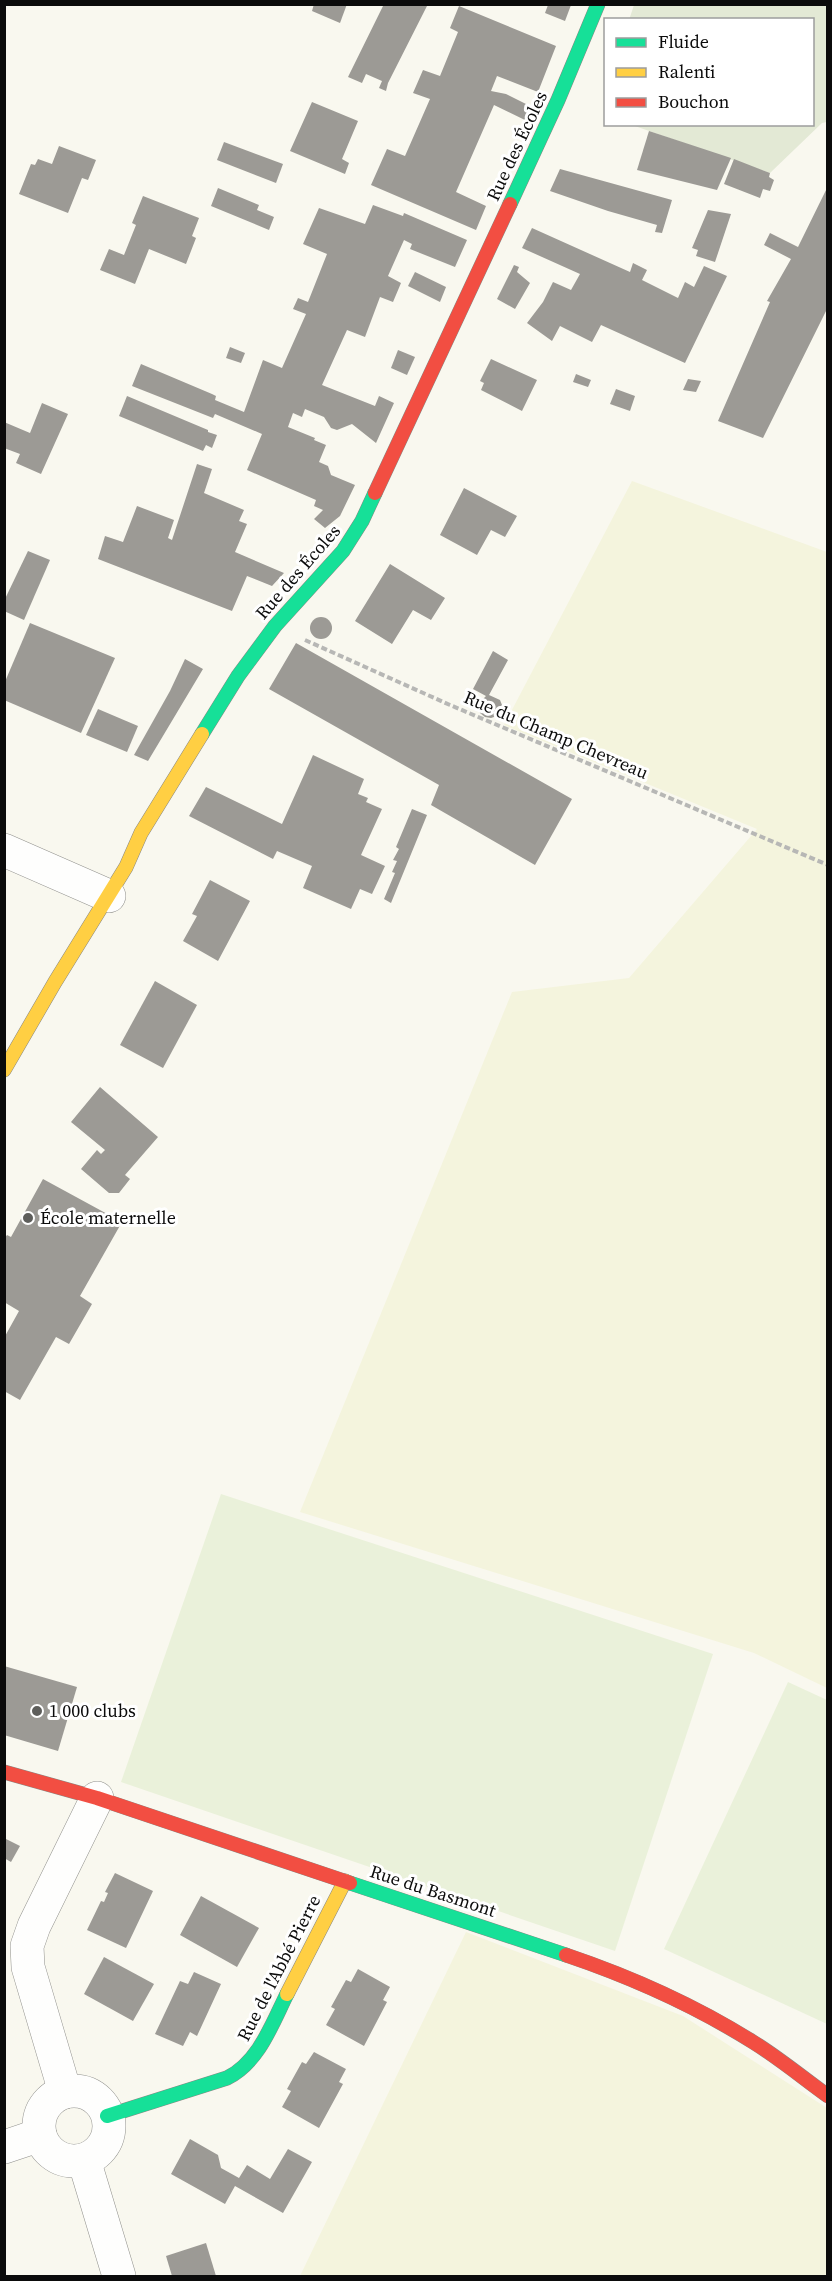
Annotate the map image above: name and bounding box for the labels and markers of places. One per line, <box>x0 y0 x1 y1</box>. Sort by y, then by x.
place label: École maternelle <box>40 1205 176 1230</box>
marker: École maternelle <box>21 1211 35 1225</box>
place label: 1 000 clubs <box>49 1698 136 1723</box>
marker: 1 000 clubs <box>30 1704 44 1718</box>

